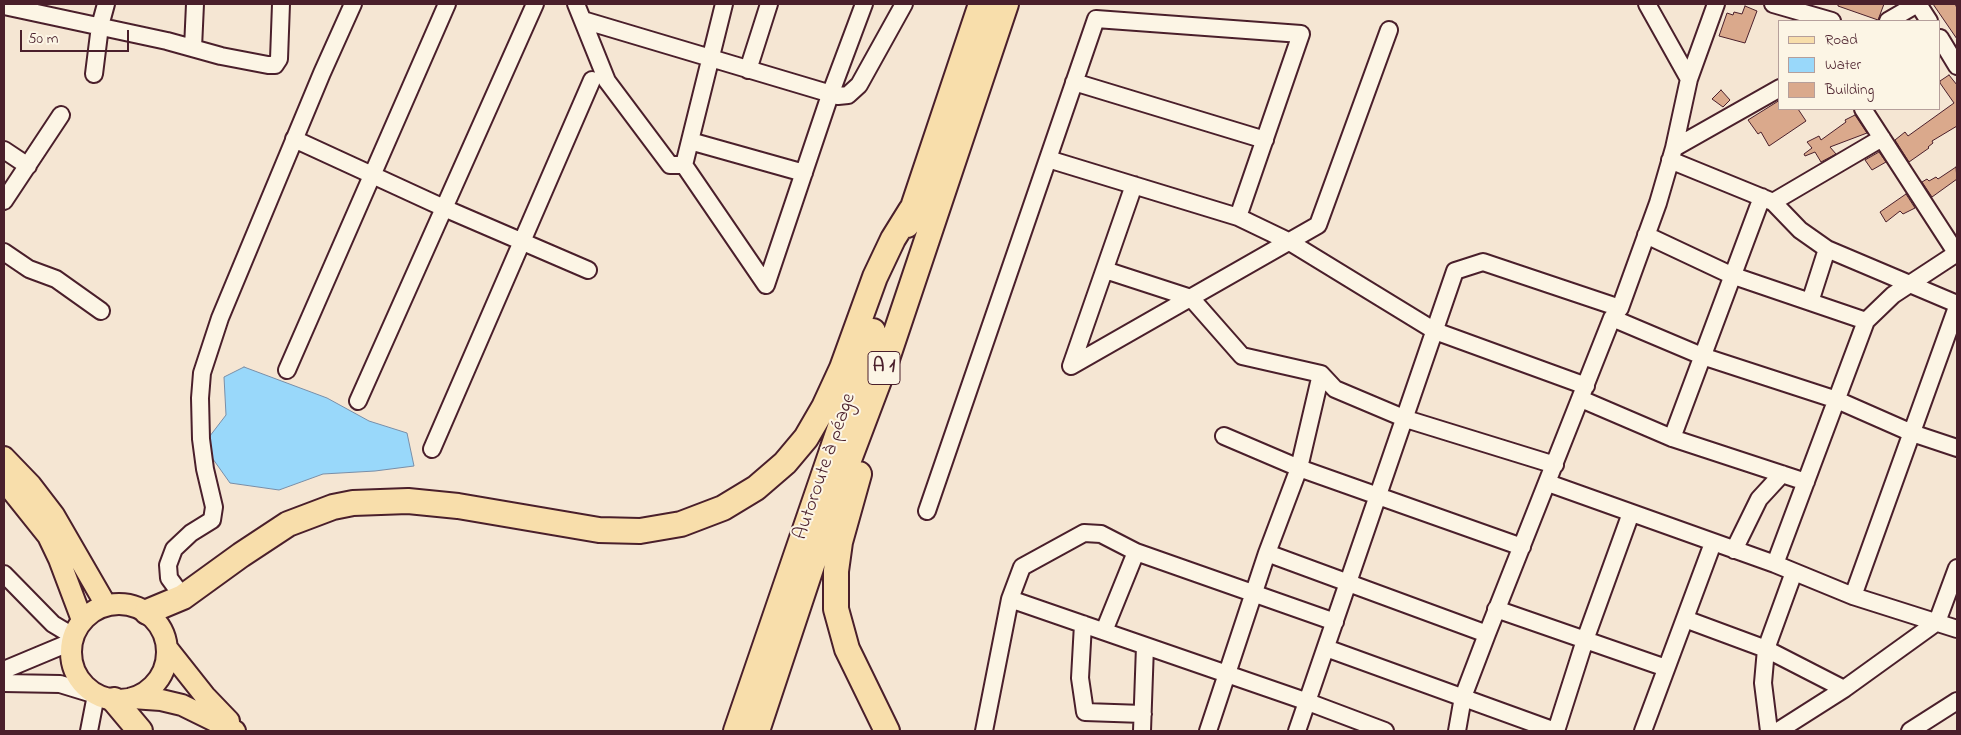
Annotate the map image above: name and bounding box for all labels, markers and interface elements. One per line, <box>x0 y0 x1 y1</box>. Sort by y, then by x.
scale bar <box>22 20 131 52</box>
legend <box>1778 20 1941 110</box>
text: 50 m <box>28 28 58 50</box>
text: Road <box>1825 29 1858 51</box>
text: Water <box>1825 54 1861 76</box>
text: Building <box>1825 79 1874 101</box>
road number: A 1 <box>868 352 900 384</box>
street label: Autoroute à péage <box>790 391 862 543</box>

